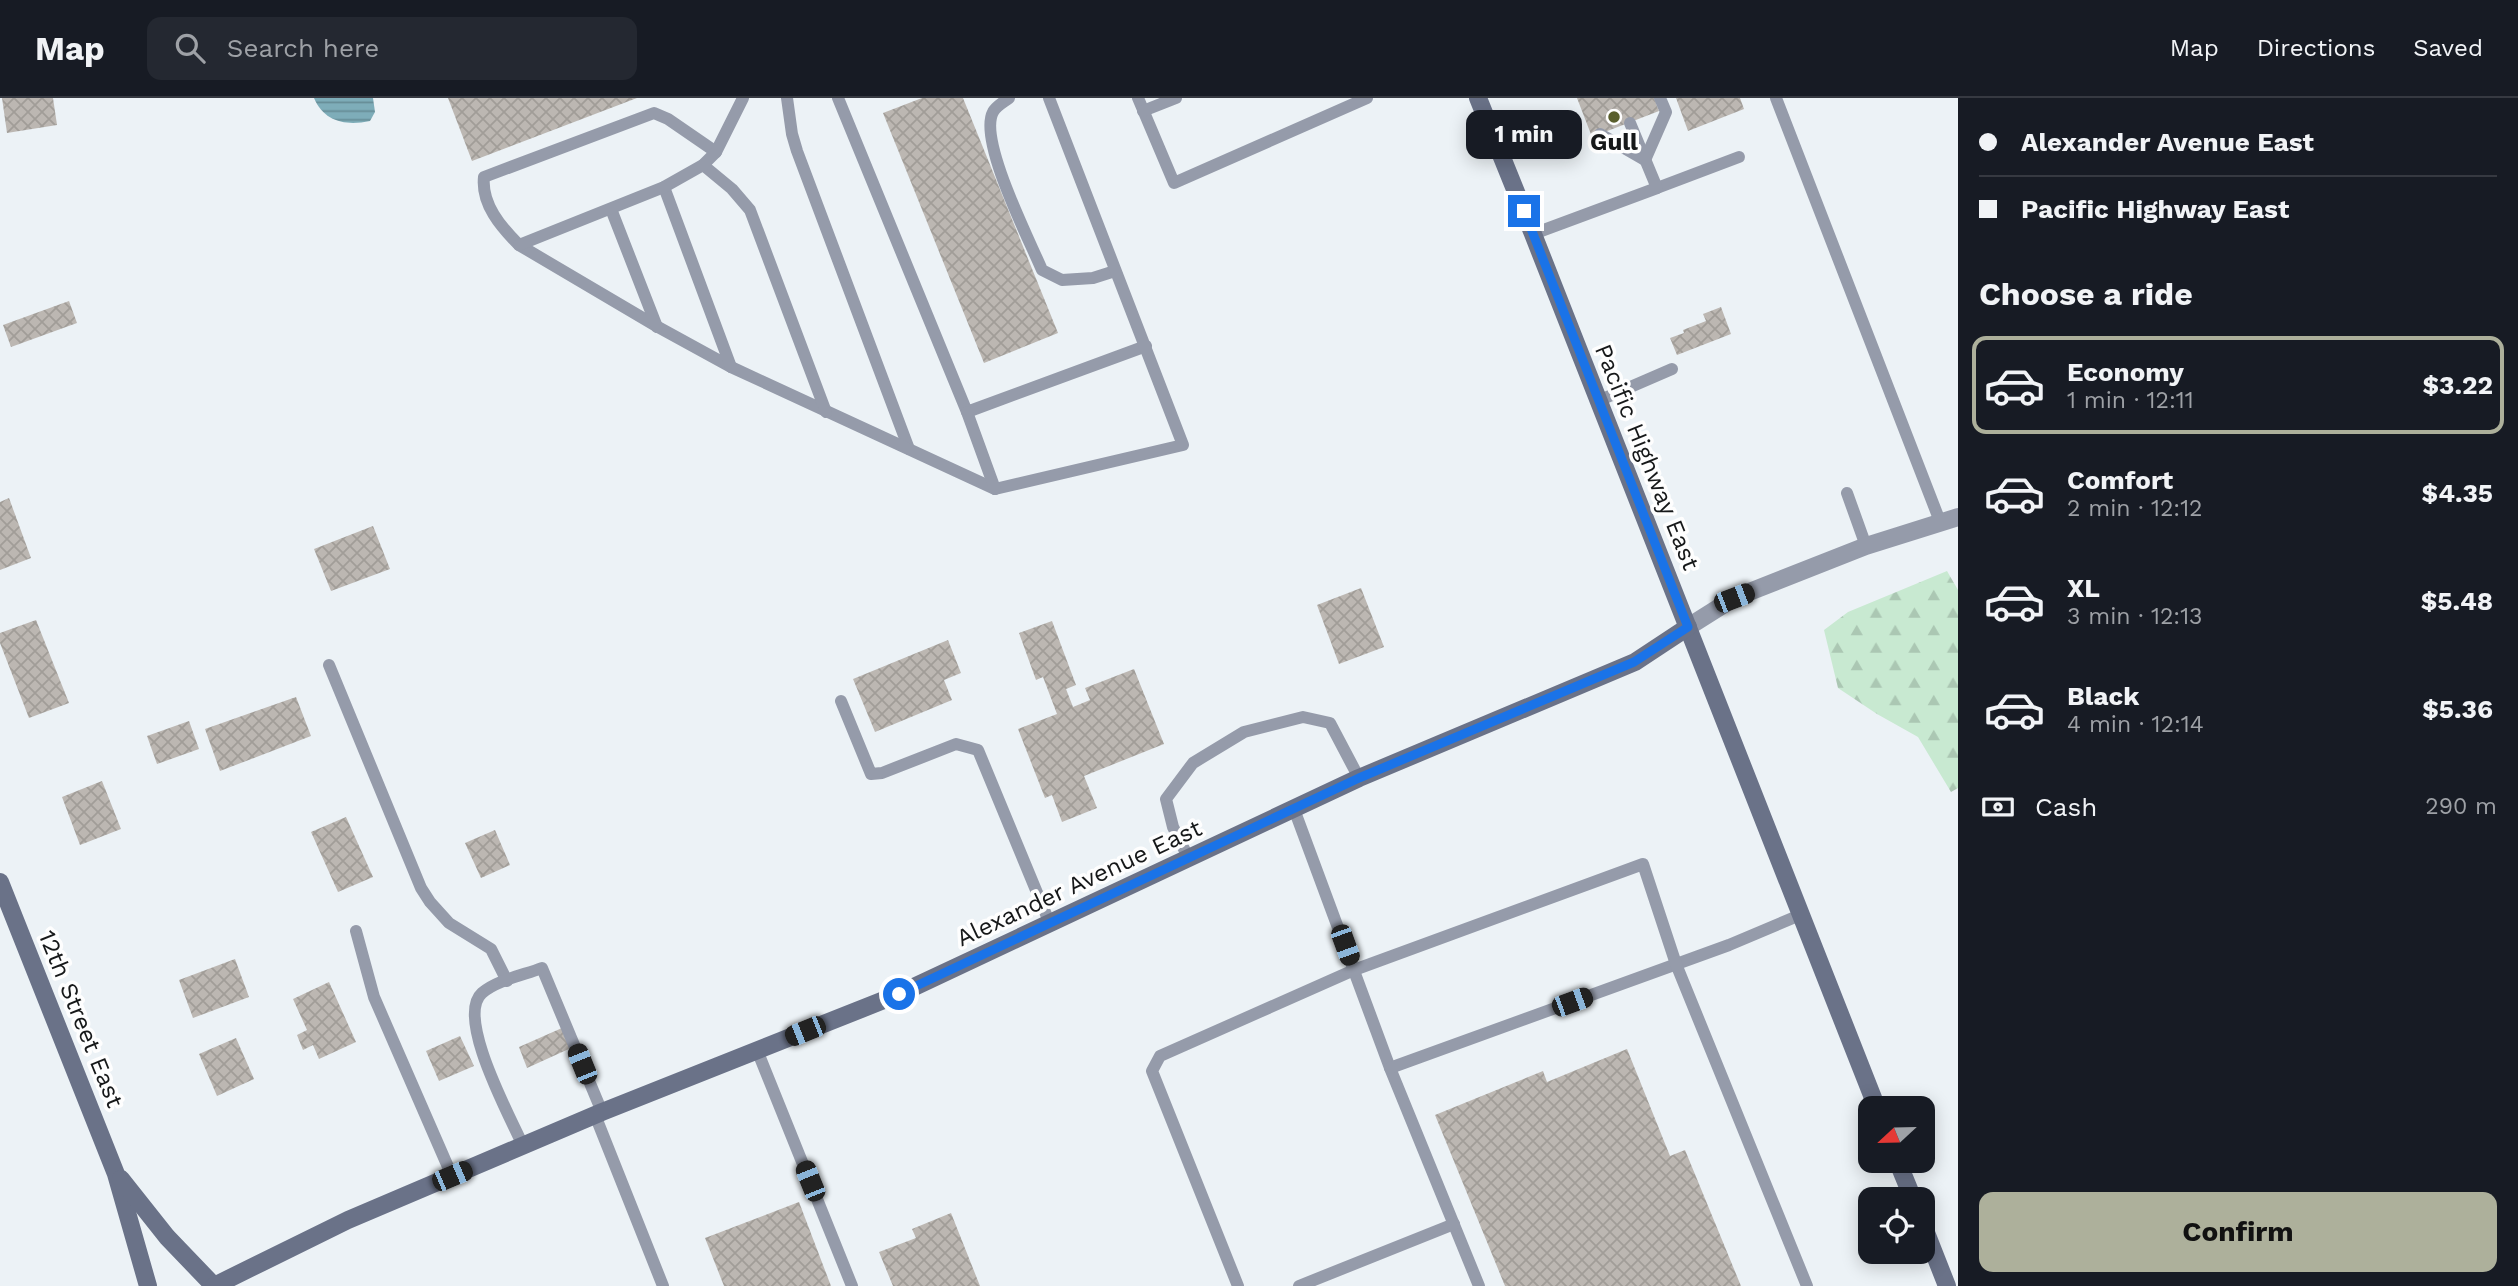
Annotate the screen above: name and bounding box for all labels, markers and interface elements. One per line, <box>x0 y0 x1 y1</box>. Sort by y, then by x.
search box <box>147 17 637 80</box>
text: Map <box>35 29 105 68</box>
icon: search <box>171 29 209 67</box>
text: Search here <box>227 33 379 63</box>
text: Map <box>2170 34 2219 62</box>
text: Directions <box>2257 34 2375 62</box>
text: Saved <box>2413 34 2483 62</box>
callout: 1 min <box>1466 109 1582 158</box>
marker: Gull <box>1606 109 1622 125</box>
text: 1 min <box>1494 121 1554 148</box>
text: Alexander Avenue East <box>2021 127 2314 157</box>
place label: Gull <box>1590 128 1638 156</box>
text: Pacific Highway East <box>2021 194 2289 224</box>
route end <box>1508 195 1540 227</box>
text: Choose a ride <box>1979 275 2193 313</box>
street label: Pacific Highway East <box>1589 340 1705 574</box>
icon: car <box>1983 354 2046 417</box>
text: Economy <box>2067 357 2184 387</box>
text: $3.22 <box>2422 370 2493 400</box>
text: 1 min · 12:11 <box>2067 387 2194 414</box>
icon: car <box>1983 462 2046 525</box>
text: Comfort <box>2067 465 2173 495</box>
text: $4.35 <box>2422 478 2493 508</box>
text: 2 min · 12:12 <box>2067 495 2203 522</box>
icon: car <box>1983 570 2046 633</box>
text: XL <box>2067 573 2100 603</box>
car <box>1711 581 1758 615</box>
text: $5.48 <box>2421 586 2493 616</box>
text: 3 min · 12:13 <box>2067 603 2203 630</box>
icon: car <box>1983 678 2046 741</box>
text: Black <box>2067 681 2139 711</box>
text: $5.36 <box>2422 694 2493 724</box>
text: 4 min · 12:14 <box>2067 711 2204 738</box>
icon: cash <box>1979 788 2017 826</box>
text: Cash <box>2035 792 2097 822</box>
text: 290 m <box>2425 793 2497 820</box>
street label: Alexander Avenue East <box>952 814 1206 952</box>
car <box>1328 922 1363 968</box>
street label: 12th Street East <box>33 926 129 1112</box>
route start <box>883 978 915 1010</box>
car <box>1549 985 1596 1019</box>
car <box>782 1013 829 1049</box>
car <box>565 1041 600 1087</box>
north arrow <box>1858 1096 1936 1172</box>
map controls <box>1858 1096 1935 1264</box>
car <box>429 1158 476 1194</box>
car <box>793 1158 828 1204</box>
button: locate <box>1858 1187 1935 1264</box>
button: Confirm <box>1979 1192 2497 1272</box>

